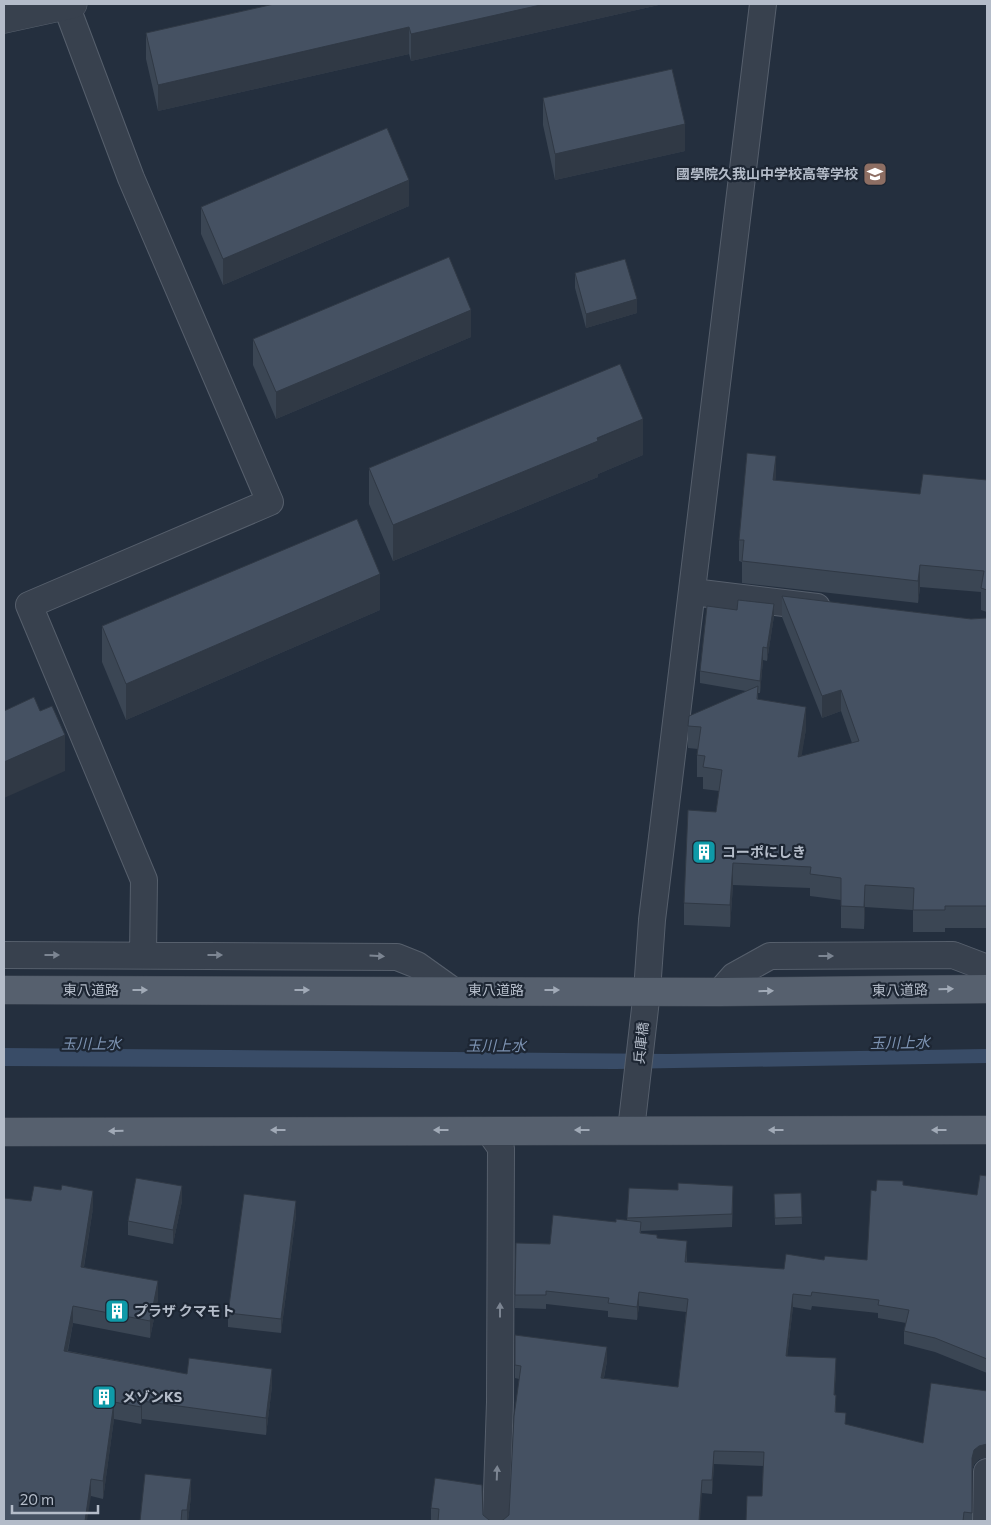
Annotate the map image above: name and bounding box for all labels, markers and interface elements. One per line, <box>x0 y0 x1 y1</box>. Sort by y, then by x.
school or university icon: 國學院久我山中学校高等学校 <box>862 161 888 187</box>
place label: 國學院久我山中学校高等学校 <box>676 165 858 182</box>
building icon: コーポにしき <box>691 839 717 865</box>
place label: コーポにしき <box>722 843 806 860</box>
one-way arrow <box>45 951 61 959</box>
one-way arrow <box>207 951 223 959</box>
one-way arrow <box>370 952 386 960</box>
one-way arrow <box>819 952 835 960</box>
street label: 東八道路 <box>63 981 119 998</box>
street label: 東八道路 <box>468 981 524 998</box>
street label: 東八道路 <box>872 981 928 998</box>
one-way arrow <box>938 985 954 993</box>
one-way arrow <box>132 986 148 994</box>
one-way arrow <box>295 986 311 994</box>
one-way arrow <box>545 986 561 994</box>
one-way arrow <box>758 987 774 995</box>
street label: 兵庫橋 <box>630 1021 651 1065</box>
water label: 玉川上水 <box>870 1032 932 1052</box>
water label: 玉川上水 <box>61 1034 123 1052</box>
water label: 玉川上水 <box>466 1036 528 1054</box>
one-way arrow <box>270 1126 286 1134</box>
one-way arrow <box>432 1126 448 1134</box>
one-way arrow <box>574 1126 590 1134</box>
one-way arrow <box>768 1126 784 1134</box>
one-way arrow <box>930 1126 946 1134</box>
one-way arrow <box>107 1127 123 1135</box>
building icon: プラザ クマモト <box>104 1298 130 1324</box>
place label: プラザ クマモト <box>134 1302 235 1319</box>
one-way arrow <box>496 1302 504 1318</box>
building icon: メゾンKS <box>91 1384 117 1410</box>
place label: メゾンKS <box>122 1388 182 1405</box>
one-way arrow <box>494 1464 502 1480</box>
scale bar <box>12 1482 99 1514</box>
text: 20 m <box>20 1490 54 1508</box>

